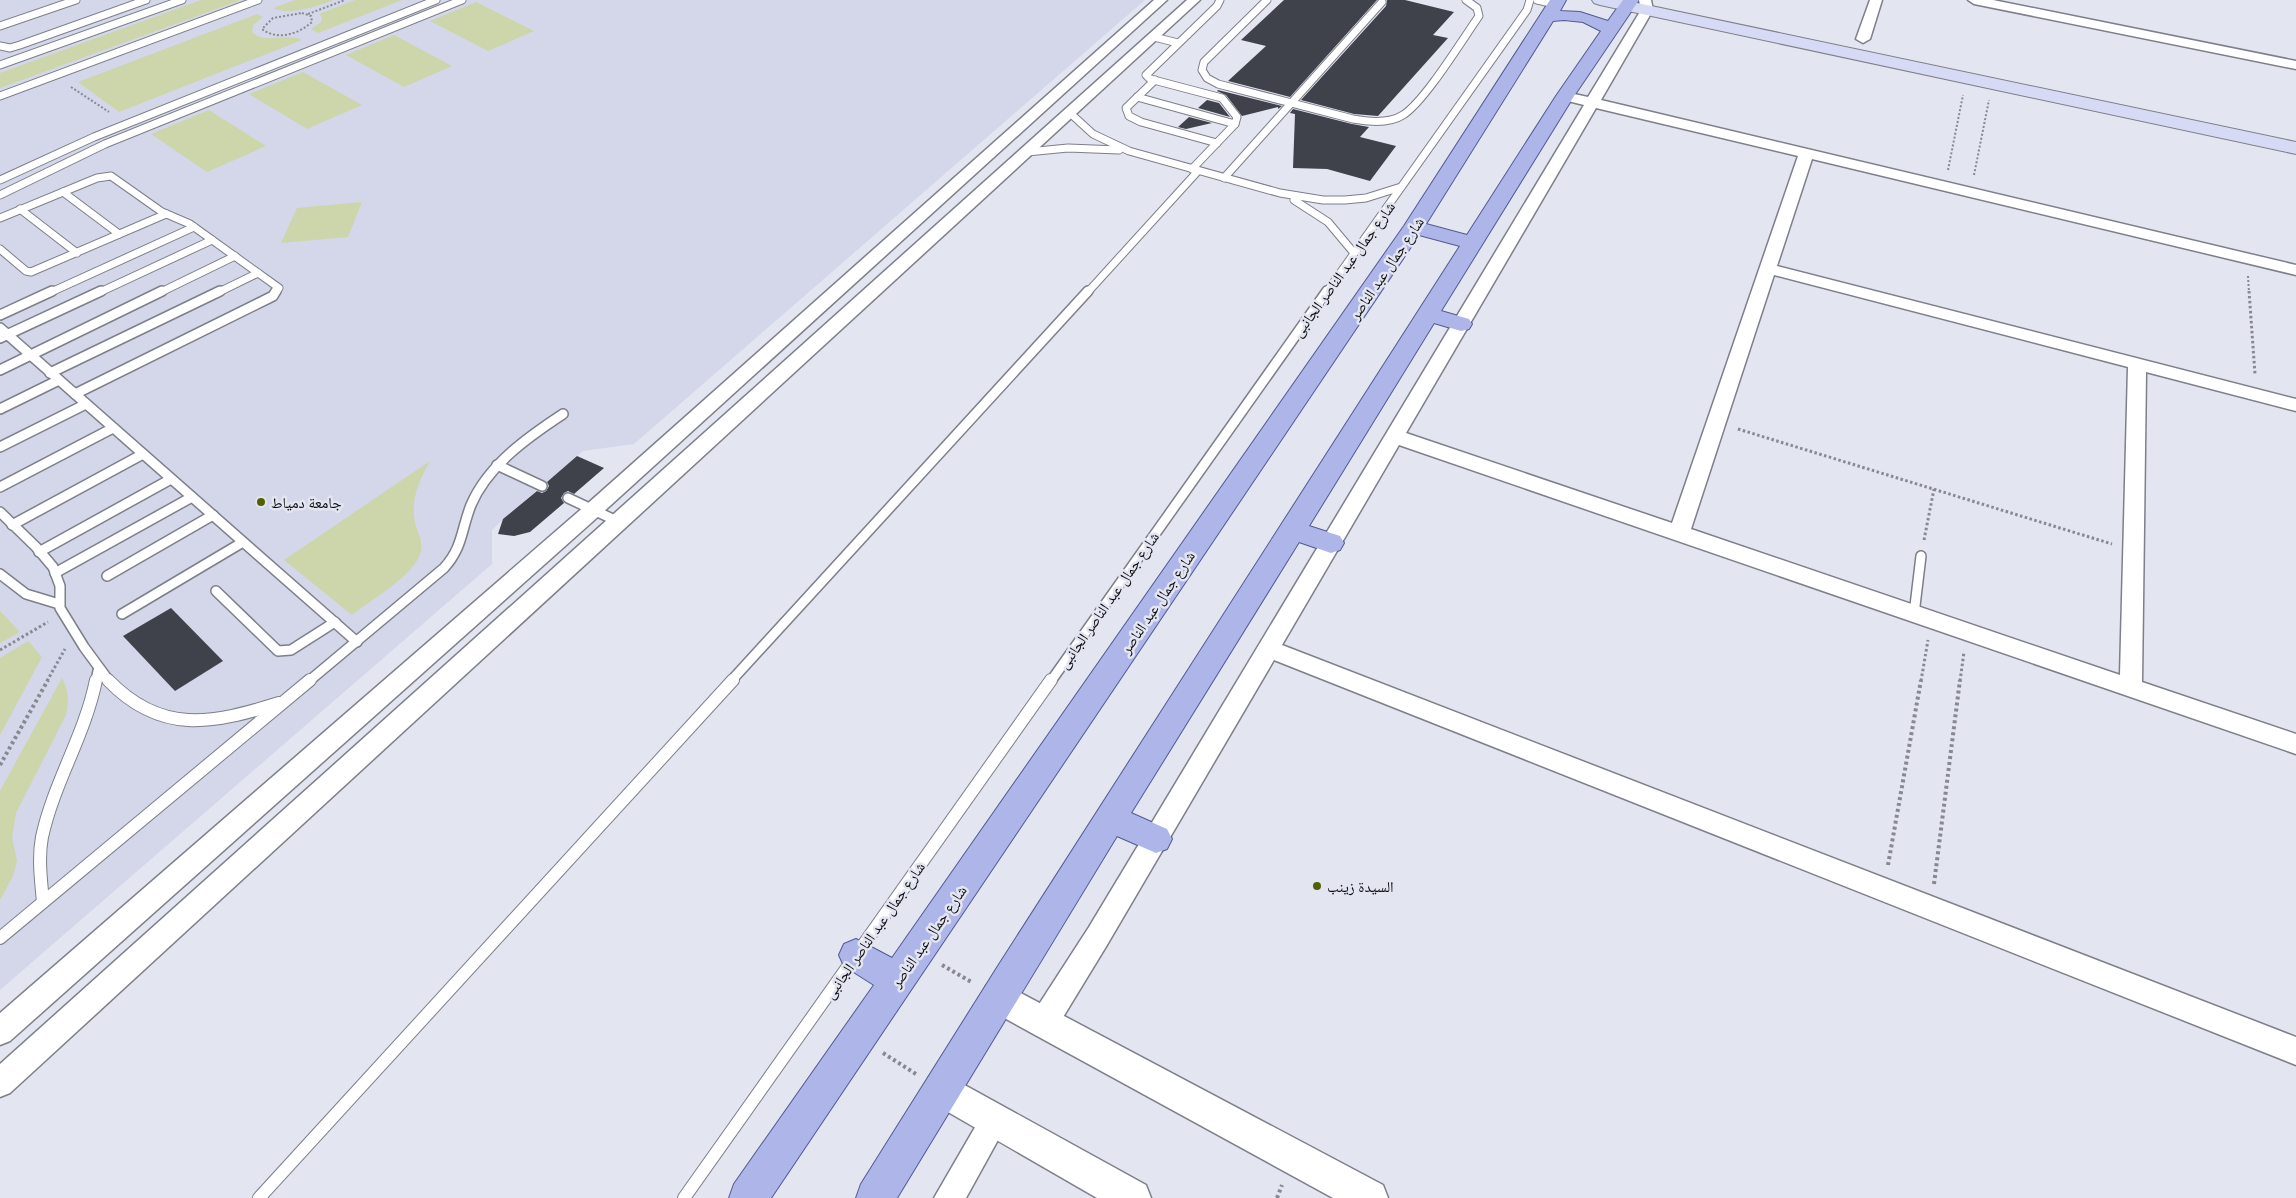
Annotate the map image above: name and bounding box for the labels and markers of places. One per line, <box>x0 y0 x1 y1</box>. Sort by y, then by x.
place label: جامعة دمياط <box>271 493 342 511</box>
marker: جامعة دمياط <box>255 496 267 508</box>
place label: السيدة زينب <box>1327 877 1394 896</box>
marker: السيدة زينب <box>1311 880 1323 892</box>

